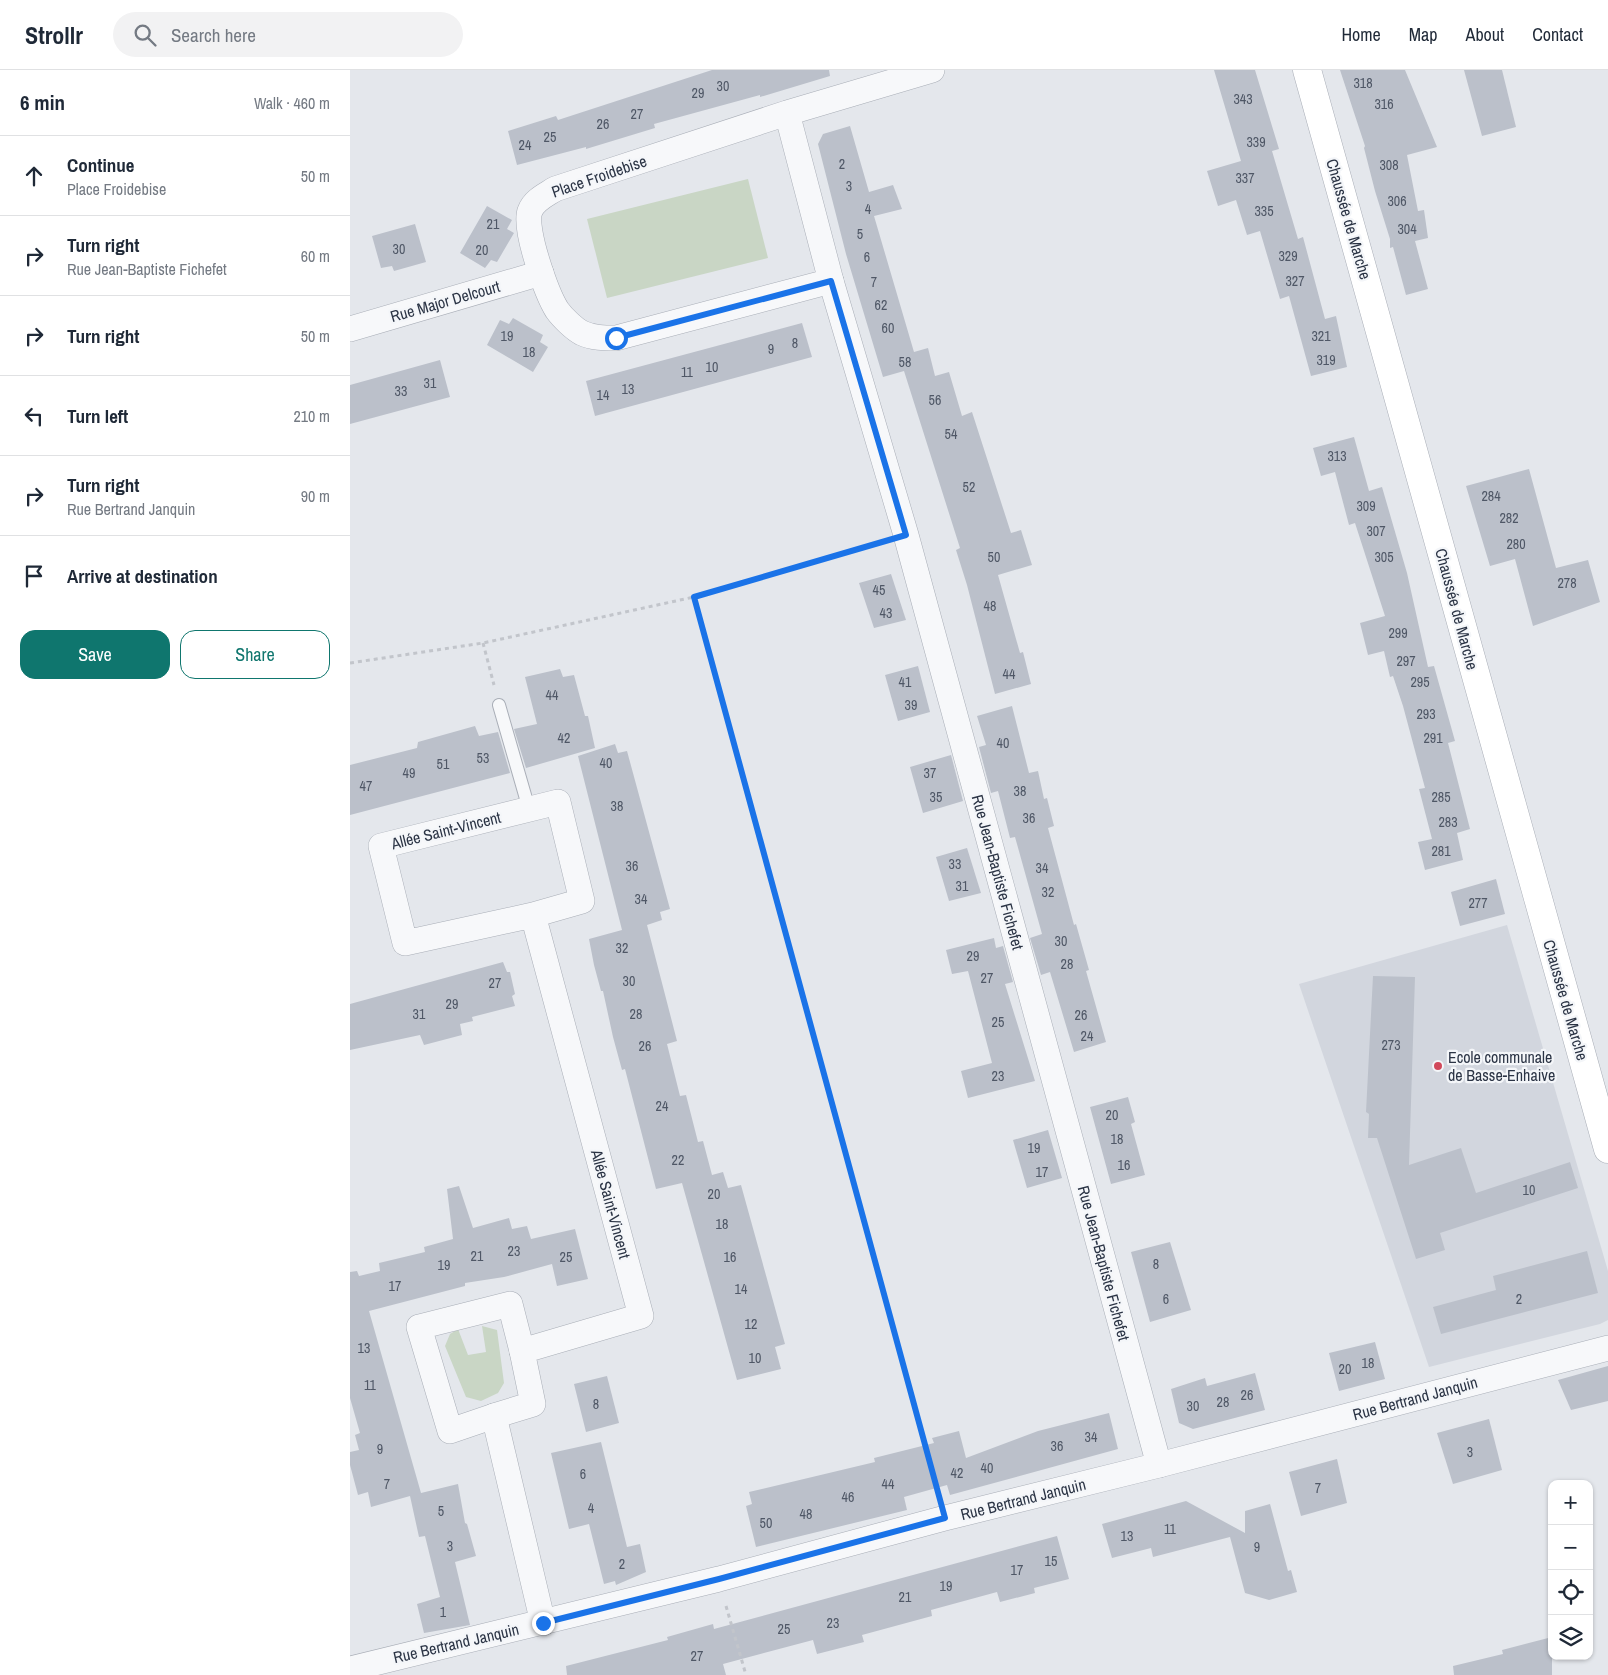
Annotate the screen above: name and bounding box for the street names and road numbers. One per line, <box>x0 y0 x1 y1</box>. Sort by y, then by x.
street label: Place Froidebise <box>549 149 649 203</box>
street label: Chaussée de Marche <box>1321 156 1377 282</box>
street label: Rue Major Delcourt <box>388 275 503 327</box>
street label: Chaussée de Marche <box>1430 546 1484 672</box>
street label: Rue Jean-Baptiste Fichefet <box>967 792 1029 952</box>
street label: Allée Saint-Vincent <box>388 806 503 854</box>
street label: Chaussée de Marche <box>1538 937 1594 1063</box>
street label: Allée Saint-Vincent <box>586 1146 636 1261</box>
street label: Rue Jean-Baptiste Fichefet <box>1073 1183 1135 1343</box>
street label: Rue Bertrand Janquin <box>1350 1371 1480 1425</box>
street label: Rue Bertrand Janquin <box>958 1473 1088 1525</box>
street label: Rue Bertrand Janquin <box>391 1618 521 1668</box>

